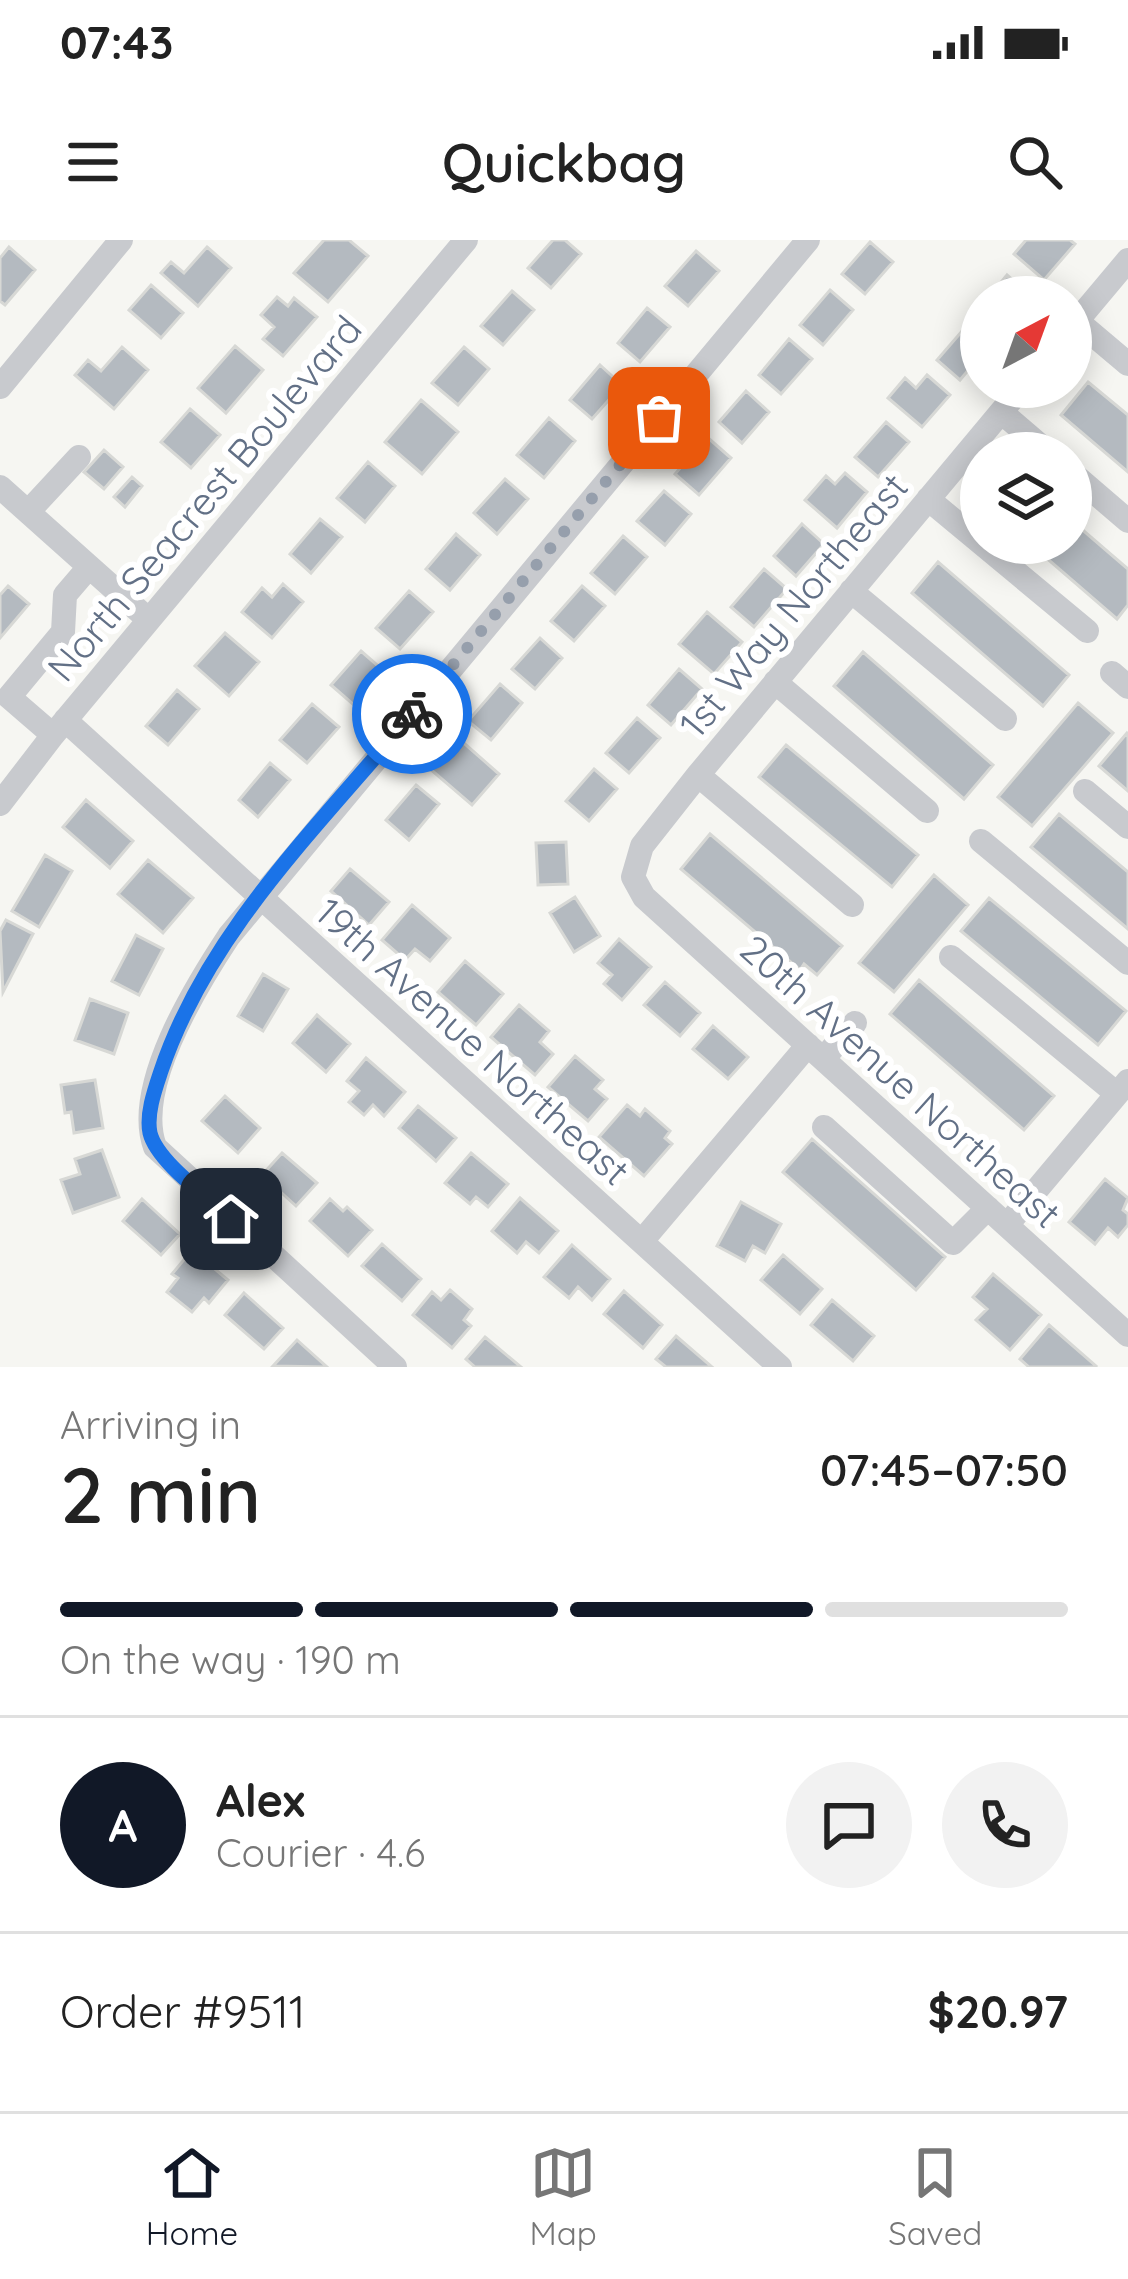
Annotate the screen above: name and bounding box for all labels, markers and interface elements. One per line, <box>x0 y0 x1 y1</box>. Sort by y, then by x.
text: 07:43 <box>60 14 173 70</box>
text: Quickbag <box>442 128 686 196</box>
icon: menu <box>60 129 126 195</box>
icon: search <box>1002 129 1068 195</box>
north arrow <box>960 276 1092 408</box>
map controls <box>960 276 1092 564</box>
street label: North Seacrest Boulevard <box>36 305 372 691</box>
pin <box>608 367 710 469</box>
icon: bag <box>626 385 692 451</box>
button: layers <box>960 432 1092 564</box>
street label: 1st Way Northeast <box>668 463 918 747</box>
courier <box>352 654 472 774</box>
icon: bike <box>379 681 445 747</box>
street label: 19th Avenue Northeast <box>306 887 640 1195</box>
street label: 20th Avenue Northeast <box>731 924 1071 1238</box>
pin <box>180 1168 282 1270</box>
icon: home <box>198 1186 264 1252</box>
text: Arriving in <box>60 1400 241 1449</box>
text: 07:45–07:50 <box>820 1441 1068 1497</box>
text: 2 min <box>60 1445 261 1543</box>
text: On the way · 190 m <box>60 1635 401 1684</box>
button: chat <box>786 1762 912 1888</box>
button: phone <box>942 1762 1068 1888</box>
text: Alex <box>216 1772 305 1828</box>
text: A <box>109 1797 137 1853</box>
text: Courier · 4.6 <box>216 1828 425 1877</box>
text: Order #9511 <box>60 1983 305 2039</box>
text: $20.97 <box>928 1983 1068 2039</box>
tab: Home <box>146 2140 238 2253</box>
tab: Map <box>530 2140 597 2253</box>
tab: Saved <box>888 2140 982 2253</box>

